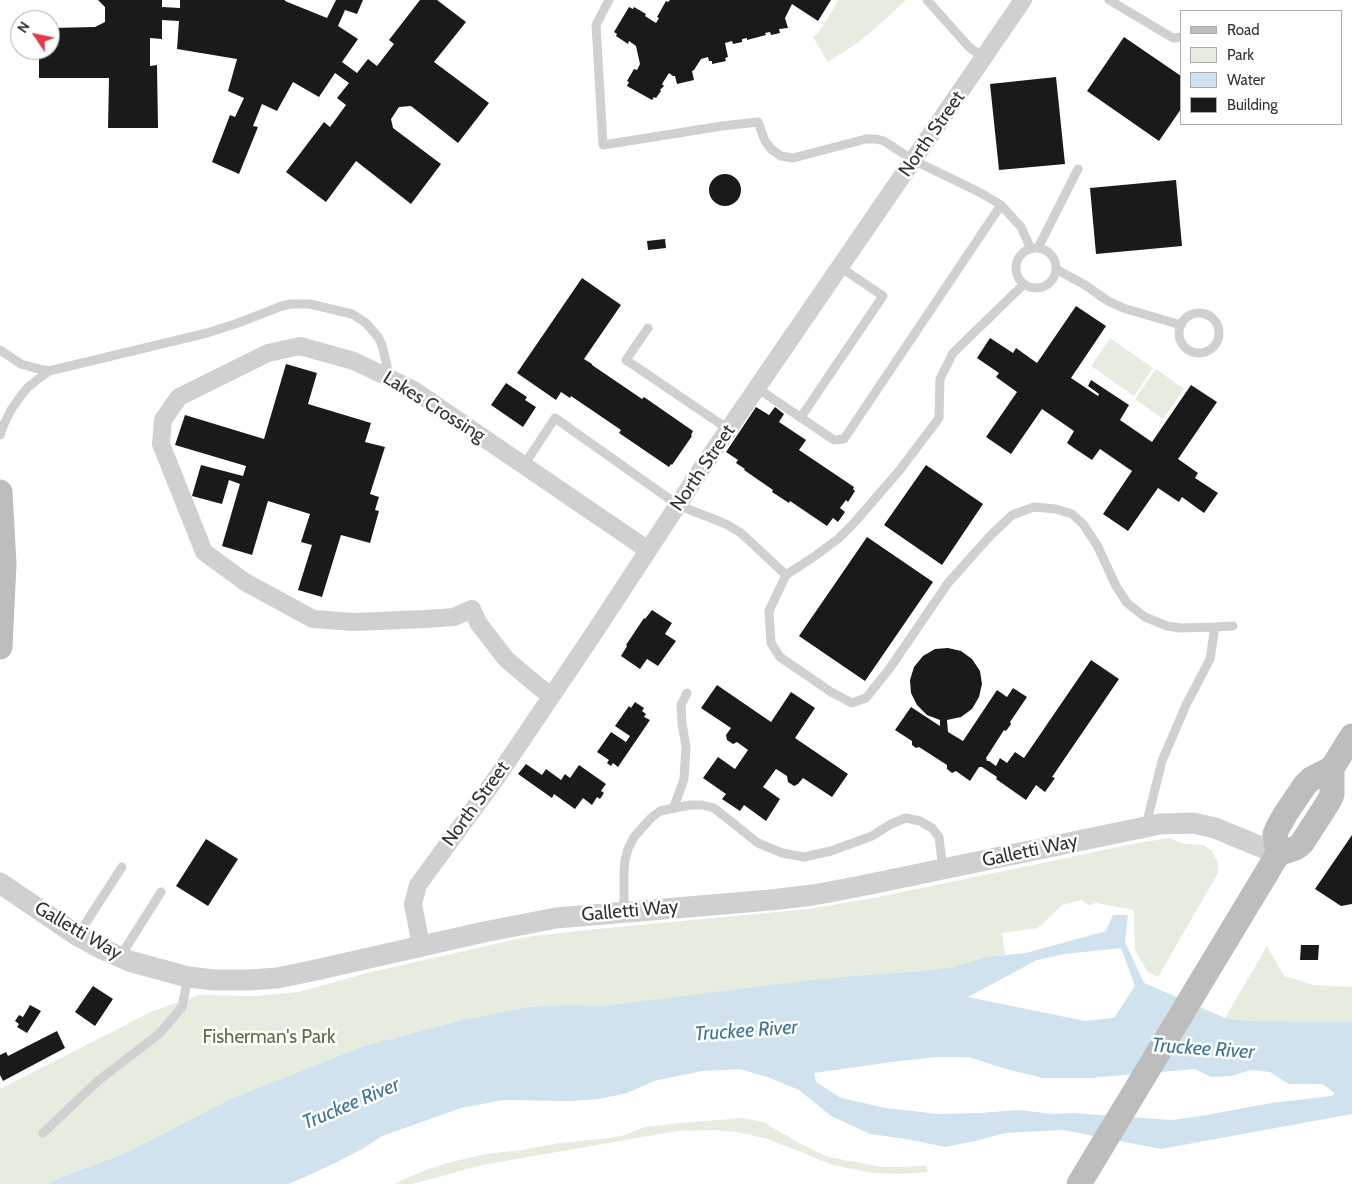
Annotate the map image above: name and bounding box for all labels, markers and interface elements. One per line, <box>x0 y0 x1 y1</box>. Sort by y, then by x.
north arrow <box>10 10 60 60</box>
legend <box>1180 10 1342 125</box>
text: N <box>13 18 34 36</box>
text: Road <box>1227 21 1260 39</box>
text: Park <box>1227 46 1254 64</box>
text: Water <box>1227 71 1265 89</box>
street label: North Street <box>894 87 970 181</box>
text: Building <box>1227 96 1278 114</box>
street label: Lakes Crossing <box>379 367 489 447</box>
street label: North Street <box>666 420 740 516</box>
street label: North Street <box>438 757 514 851</box>
street label: Galletti Way <box>980 830 1080 872</box>
street label: Galletti Way <box>581 895 679 927</box>
street label: Galletti Way <box>30 897 126 965</box>
water label: Truckee River <box>694 1015 798 1047</box>
park label: Fisherman's Park <box>202 1026 336 1048</box>
water label: Truckee River <box>1151 1033 1255 1065</box>
water label: Truckee River <box>299 1073 403 1135</box>

